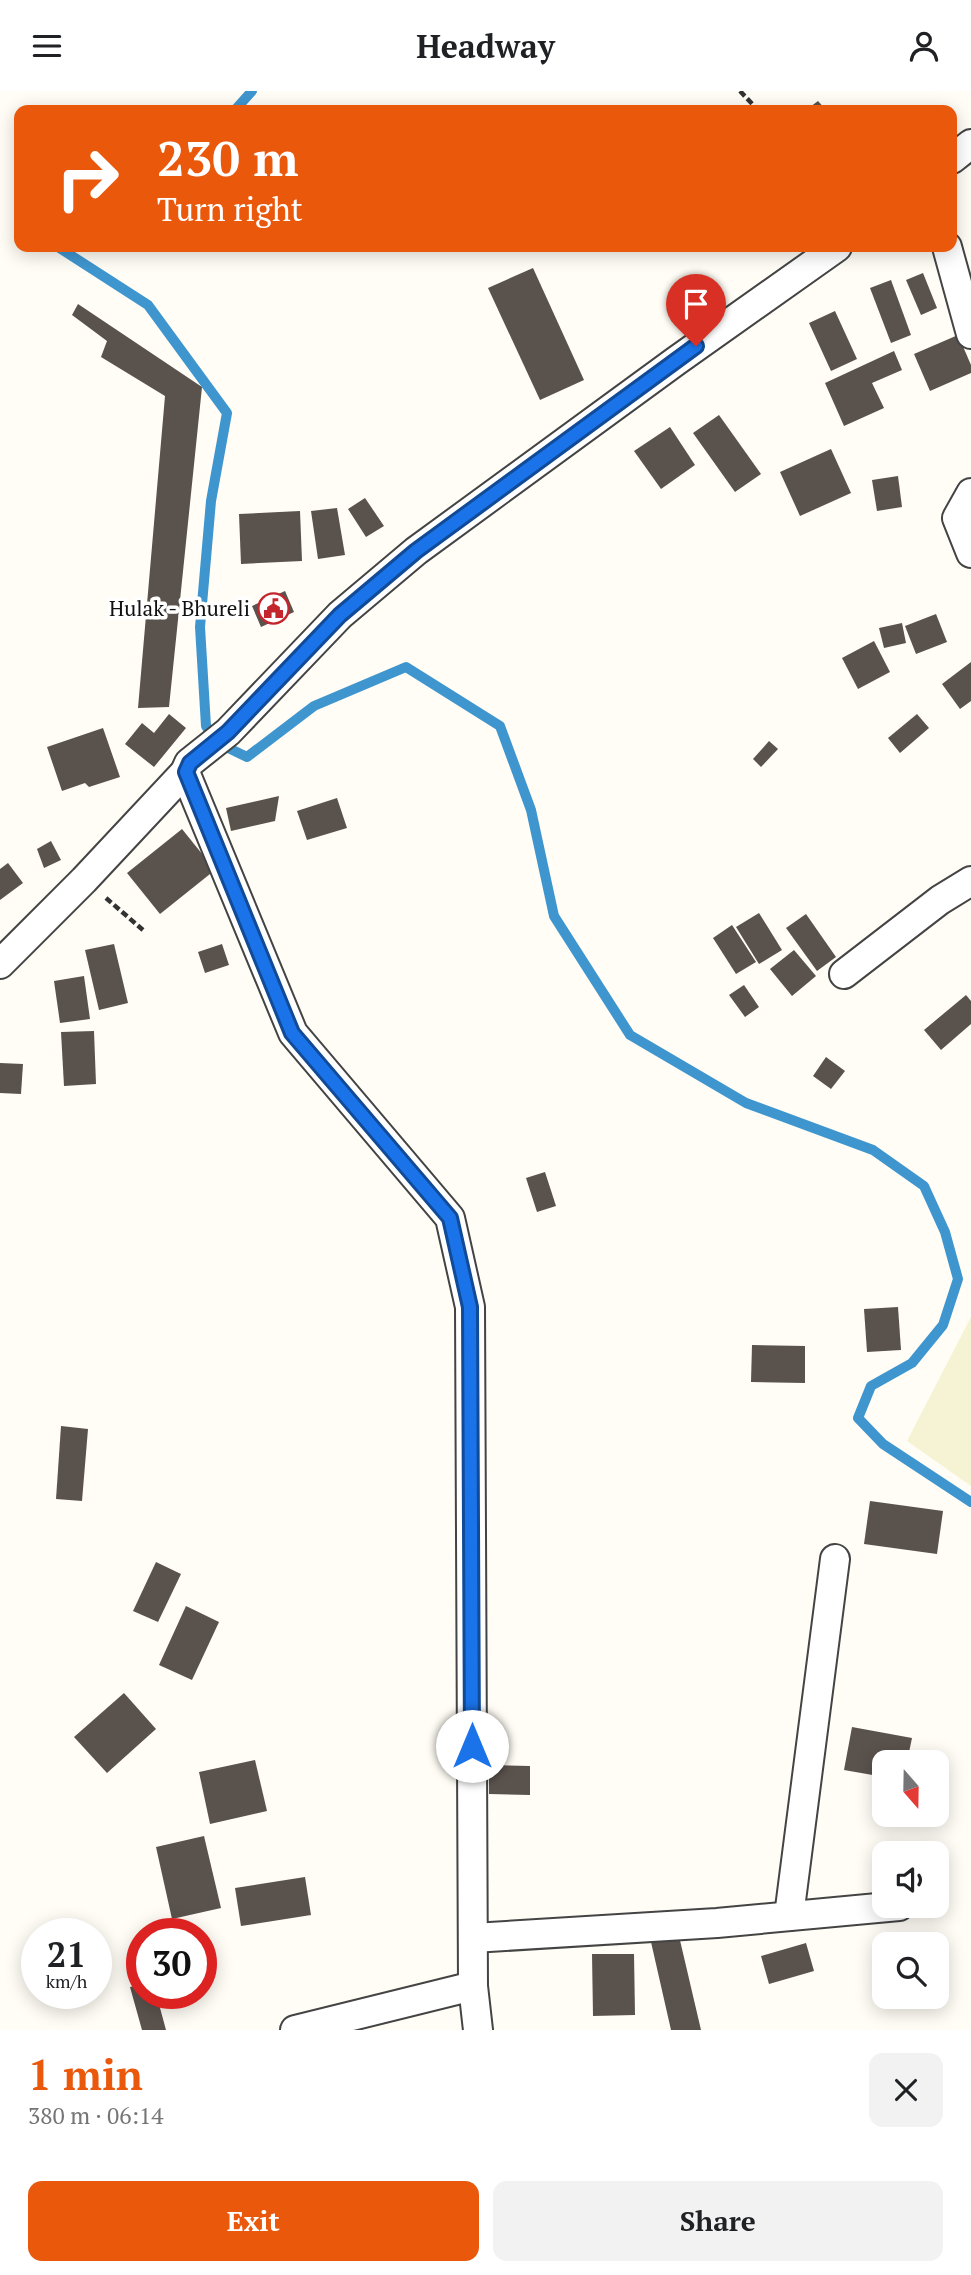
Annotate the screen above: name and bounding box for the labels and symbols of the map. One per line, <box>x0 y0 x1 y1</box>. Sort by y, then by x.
pin <box>666 274 726 346</box>
public building icon: Hulak - Bhureli <box>256 592 290 626</box>
place label: Hulak - Bhureli <box>109 594 250 622</box>
position arrow <box>435 1709 509 1783</box>
north arrow <box>872 1750 948 1827</box>
speed limit sign: 30 <box>126 1918 217 2009</box>

